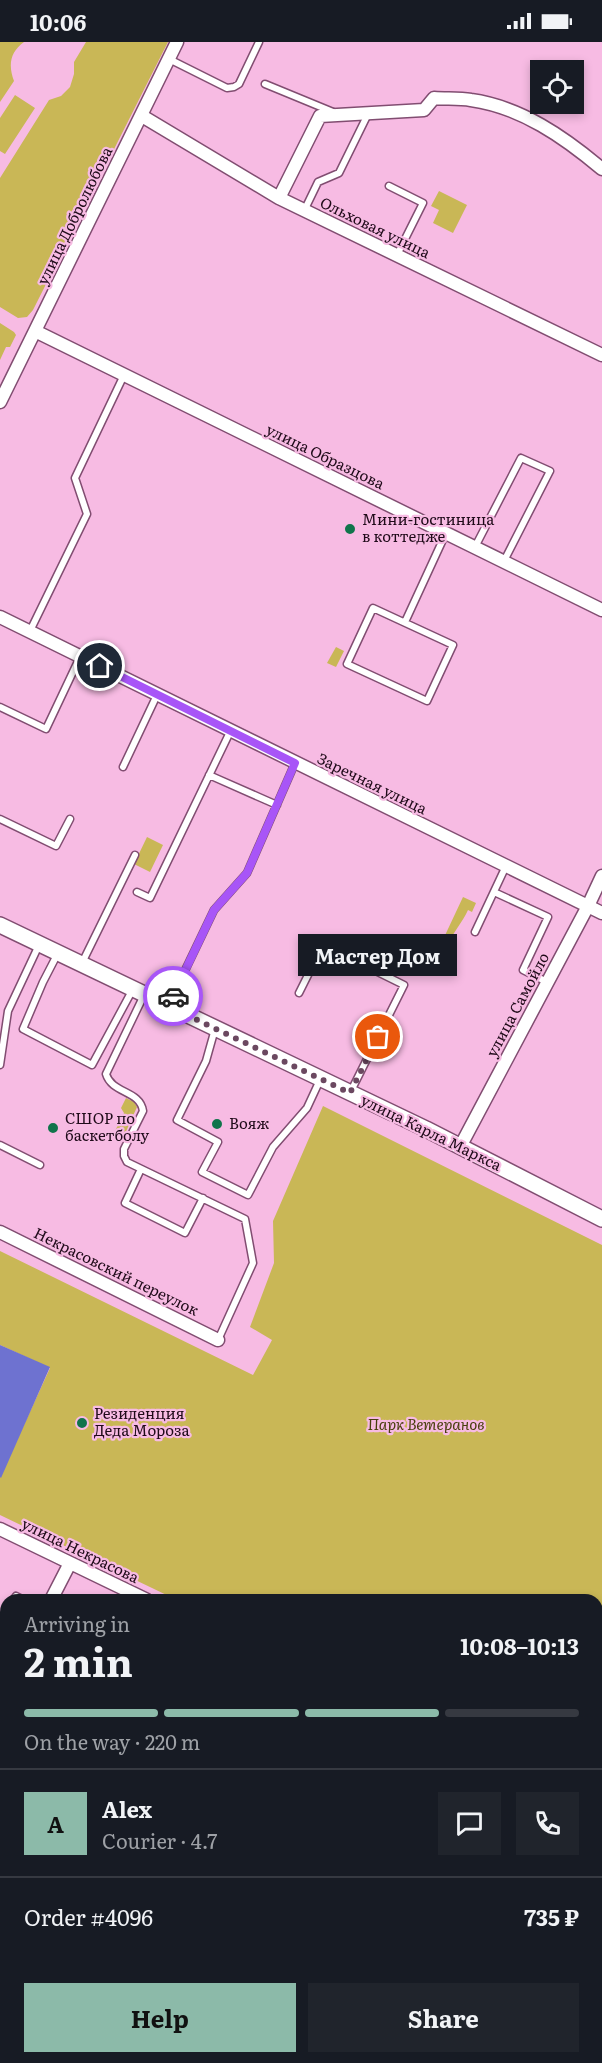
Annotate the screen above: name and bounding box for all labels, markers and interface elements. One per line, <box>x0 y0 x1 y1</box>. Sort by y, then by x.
text: 10:06 <box>30 5 86 38</box>
map controls <box>530 60 584 114</box>
button: locate <box>530 60 584 114</box>
street label: улица Добролюбова <box>30 141 118 288</box>
street label: Ольховая улица <box>317 190 436 264</box>
street label: улица Образцова <box>262 417 390 495</box>
place label: Мини-гостиница в коттедже <box>362 507 495 547</box>
marker: Мини-гостиница в коттедже <box>343 522 357 536</box>
pin <box>74 640 125 691</box>
icon: home <box>83 649 116 682</box>
street label: Заречная улица <box>314 746 432 820</box>
callout: Мастер Дом <box>298 935 458 977</box>
text: Мастер Дом <box>315 940 440 970</box>
street label: улица Самойло <box>479 947 554 1061</box>
courier <box>143 966 203 1026</box>
icon: car <box>157 980 190 1013</box>
pin <box>352 1011 403 1062</box>
icon: bag <box>361 1020 394 1053</box>
street label: улица Карла Маркса <box>357 1088 507 1176</box>
place label: СШОР по баскетболу <box>65 1106 150 1146</box>
place label: Вояж <box>229 1111 270 1134</box>
marker: Вояж <box>210 1117 224 1131</box>
marker: СШОР по баскетболу <box>46 1121 60 1135</box>
street label: Некрасовский переулок <box>30 1221 203 1321</box>
place label: Резиденция Деда Мороза <box>94 1401 191 1441</box>
park label: Парк Ветеранов <box>367 1412 485 1435</box>
marker: Резиденция Деда Мороза <box>75 1416 89 1430</box>
street label: улица Некрасова <box>18 1511 144 1588</box>
text: Arriving in <box>24 1608 130 1638</box>
text: 10:08–10:13 <box>460 1629 579 1662</box>
text: 2 min <box>24 1631 133 1689</box>
text: On the way · 220 m <box>24 1726 200 1756</box>
text: Alex <box>102 1792 152 1825</box>
button: chat <box>438 1792 501 1855</box>
button: phone <box>516 1792 579 1855</box>
text: A <box>47 1807 64 1840</box>
text: Courier · 4.7 <box>102 1825 217 1855</box>
text: Order #4096 <box>24 1900 153 1933</box>
text: 735 ₽ <box>524 1900 579 1933</box>
button: Help <box>24 1983 296 2052</box>
button: Share <box>308 1983 579 2052</box>

